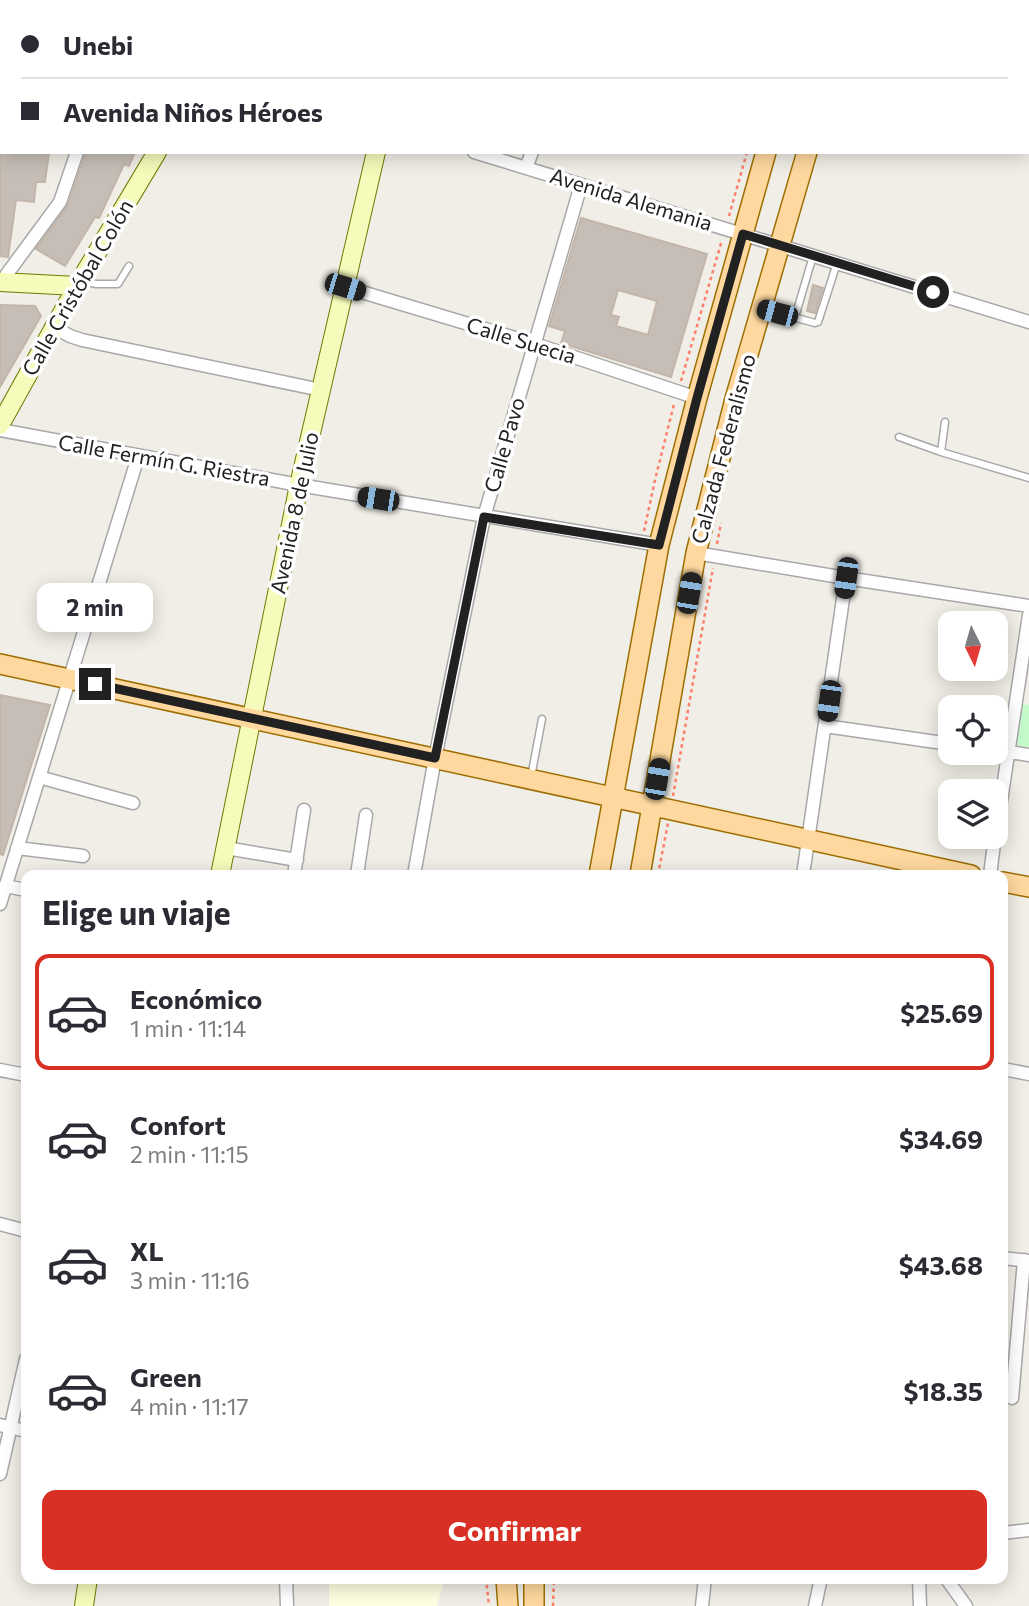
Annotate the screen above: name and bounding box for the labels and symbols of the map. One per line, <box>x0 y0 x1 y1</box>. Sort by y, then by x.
street label: Avenida Alemania <box>547 162 716 235</box>
street label: Calle Cristóbal Colón <box>16 195 137 380</box>
car <box>322 271 369 303</box>
route start <box>917 276 949 308</box>
car <box>754 297 801 329</box>
street label: Calle Suecia <box>464 311 579 368</box>
street label: Calzada Federalismo <box>685 351 760 546</box>
street label: Calle Pavo <box>478 394 529 495</box>
street label: Calle Fermín G. Riestra <box>57 429 272 490</box>
street label: Avenida 8 de Julio <box>264 429 323 596</box>
car <box>356 485 401 513</box>
car <box>833 556 860 600</box>
car <box>676 570 703 616</box>
callout: 2 min <box>37 582 153 632</box>
north arrow <box>938 611 1008 681</box>
route end <box>79 668 111 700</box>
car <box>816 679 843 723</box>
car <box>644 756 671 802</box>

